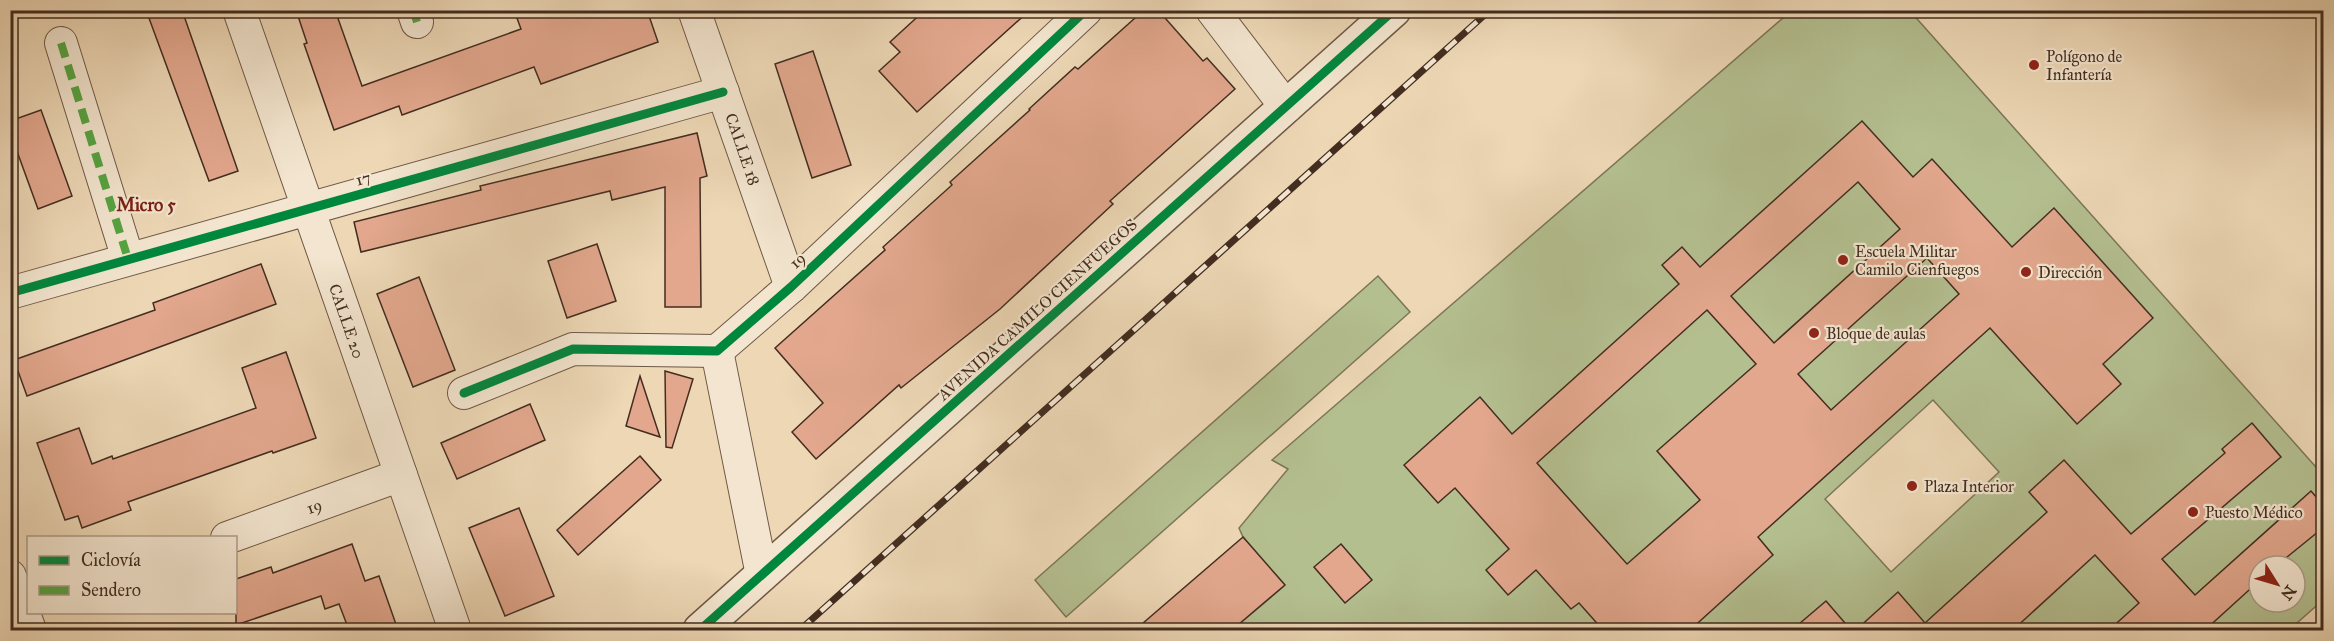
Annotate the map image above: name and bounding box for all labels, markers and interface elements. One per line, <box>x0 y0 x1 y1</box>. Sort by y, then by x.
place label: Polígono de Infantería <box>2046 47 2123 84</box>
marker: Polígono de Infantería <box>2027 58 2041 72</box>
street label: CALLE 18 <box>721 111 764 188</box>
street label: 17 <box>353 167 373 190</box>
district label: Micro 5 <box>116 194 176 216</box>
street label: AVENIDA CAMILO CIENFUEGOS <box>933 215 1141 405</box>
place label: Escuela Militar Camilo Cienfuegos <box>1855 242 1979 280</box>
street label: 19 <box>785 248 809 272</box>
marker: Escuela Militar Camilo Cienfuegos <box>1836 253 1850 267</box>
place label: Dirección <box>2038 263 2103 282</box>
marker: Dirección <box>2019 265 2033 279</box>
street label: CALLE 20 <box>325 281 368 361</box>
place label: Bloque de aulas <box>1826 324 1926 344</box>
marker: Bloque de aulas <box>1807 326 1821 340</box>
place label: Plaza Interior <box>1924 477 2014 496</box>
marker: Plaza Interior <box>1905 479 1919 493</box>
street label: 19 <box>304 495 324 518</box>
place label: Puesto Médico <box>2205 503 2303 522</box>
marker: Puesto Médico <box>2186 505 2200 519</box>
legend <box>27 536 237 614</box>
text: Ciclovía <box>81 549 141 571</box>
north arrow <box>2247 554 2307 614</box>
text: Sendero <box>81 579 141 601</box>
text: N <box>2277 582 2300 604</box>

